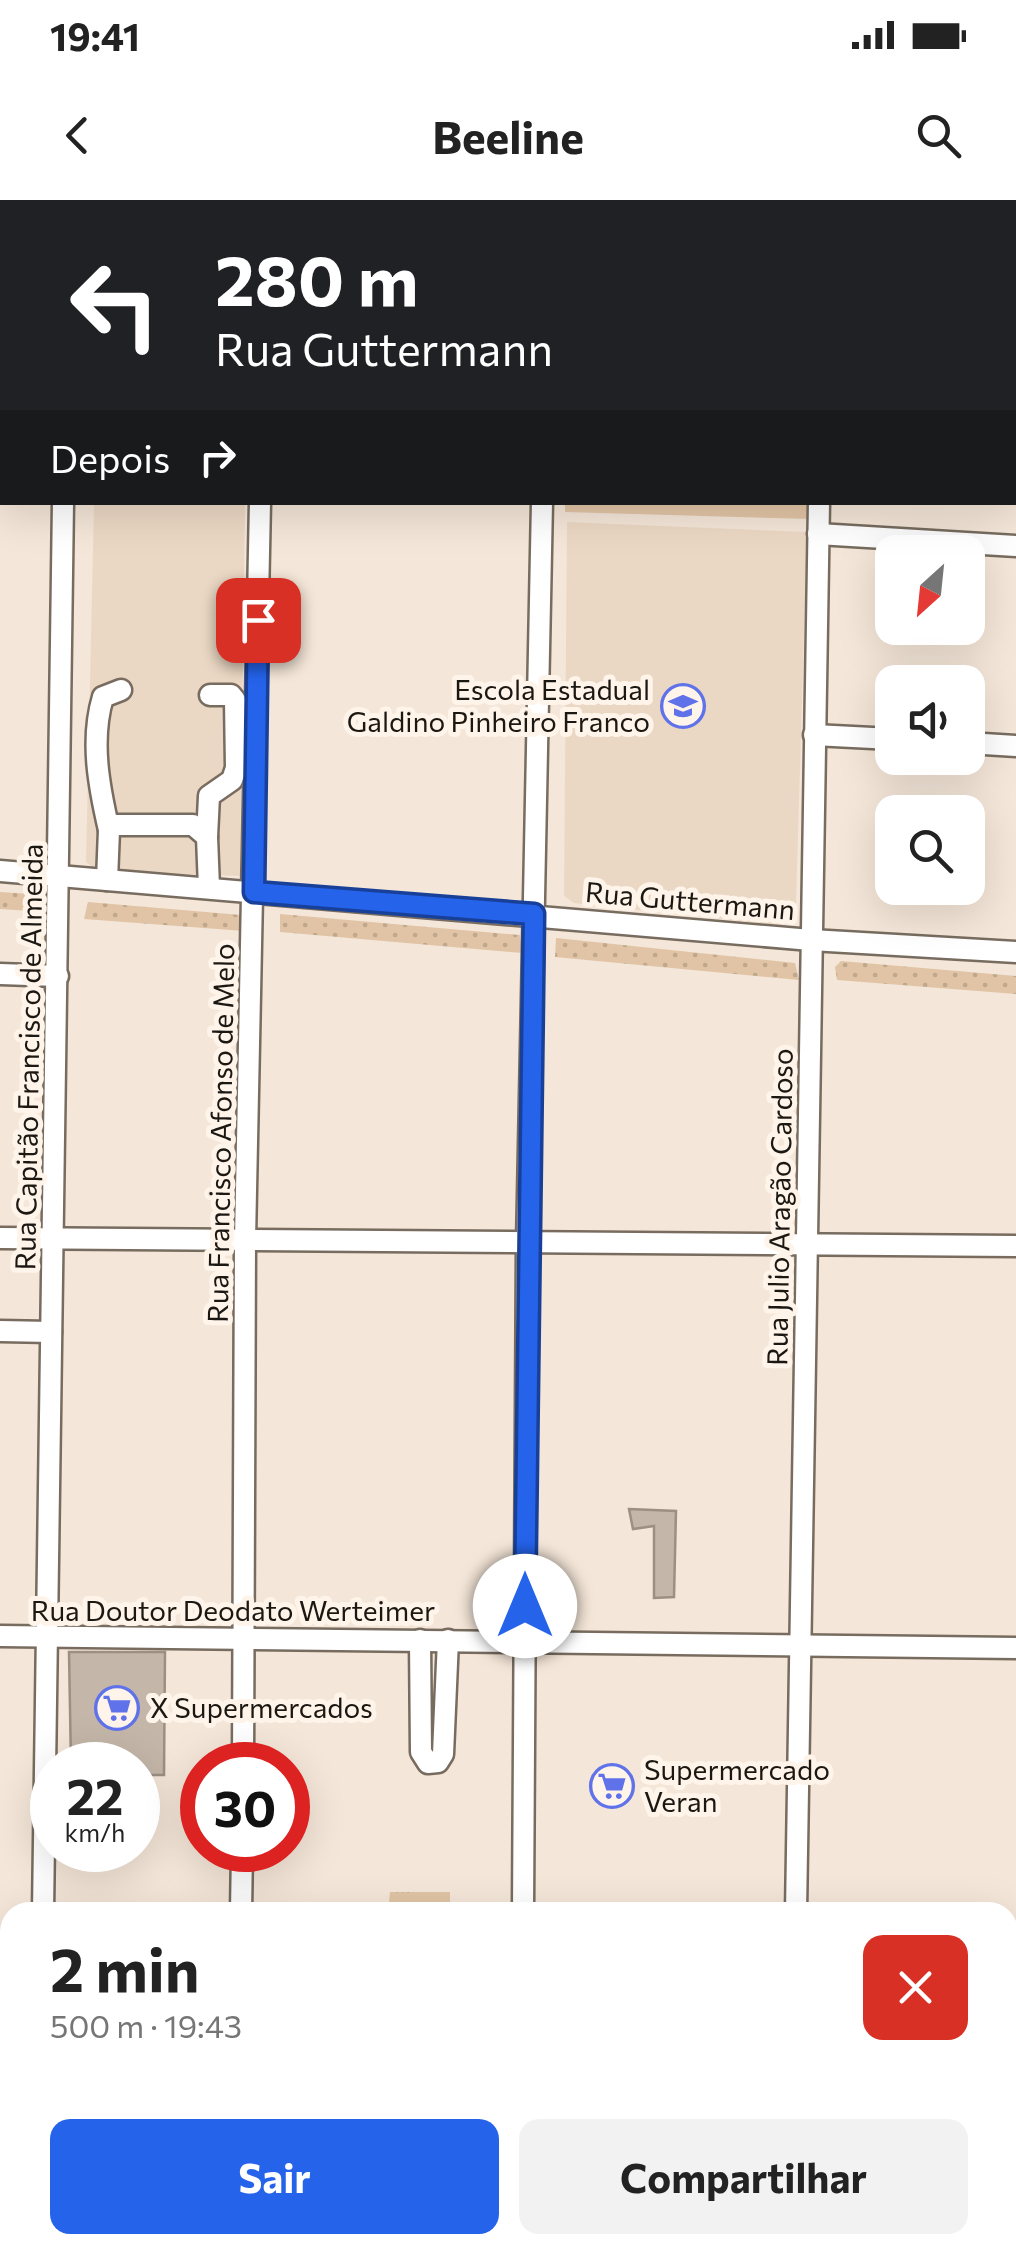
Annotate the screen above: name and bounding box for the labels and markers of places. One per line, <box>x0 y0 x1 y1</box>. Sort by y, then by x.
pin <box>216 578 301 663</box>
place label: Escola Estadual Galdino Pinheiro Franco <box>347 672 650 738</box>
school or university icon: Escola Estadual Galdino Pinheiro Franco <box>660 683 706 729</box>
supermarket icon: X Supermercados <box>94 1685 140 1731</box>
place label: X Supermercados <box>150 1690 373 1724</box>
place label: Supermercado Veran <box>644 1752 830 1818</box>
supermarket icon: Supermercado Veran <box>589 1763 635 1809</box>

